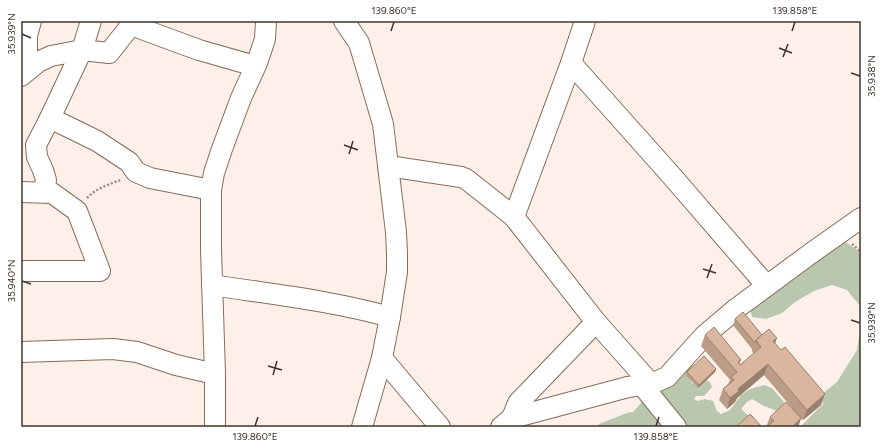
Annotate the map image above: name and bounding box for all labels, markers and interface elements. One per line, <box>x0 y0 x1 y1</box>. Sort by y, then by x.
text: 139.860°E <box>371 4 417 17</box>
text: 139.858°E <box>773 4 818 17</box>
text: 35.939°N <box>5 13 18 55</box>
text: 35.938°N <box>865 55 878 97</box>
text: 35.940°N <box>5 260 18 302</box>
text: 35.939°N <box>865 302 878 344</box>
text: 139.860°E <box>232 430 278 443</box>
text: 139.858°E <box>634 430 679 443</box>

